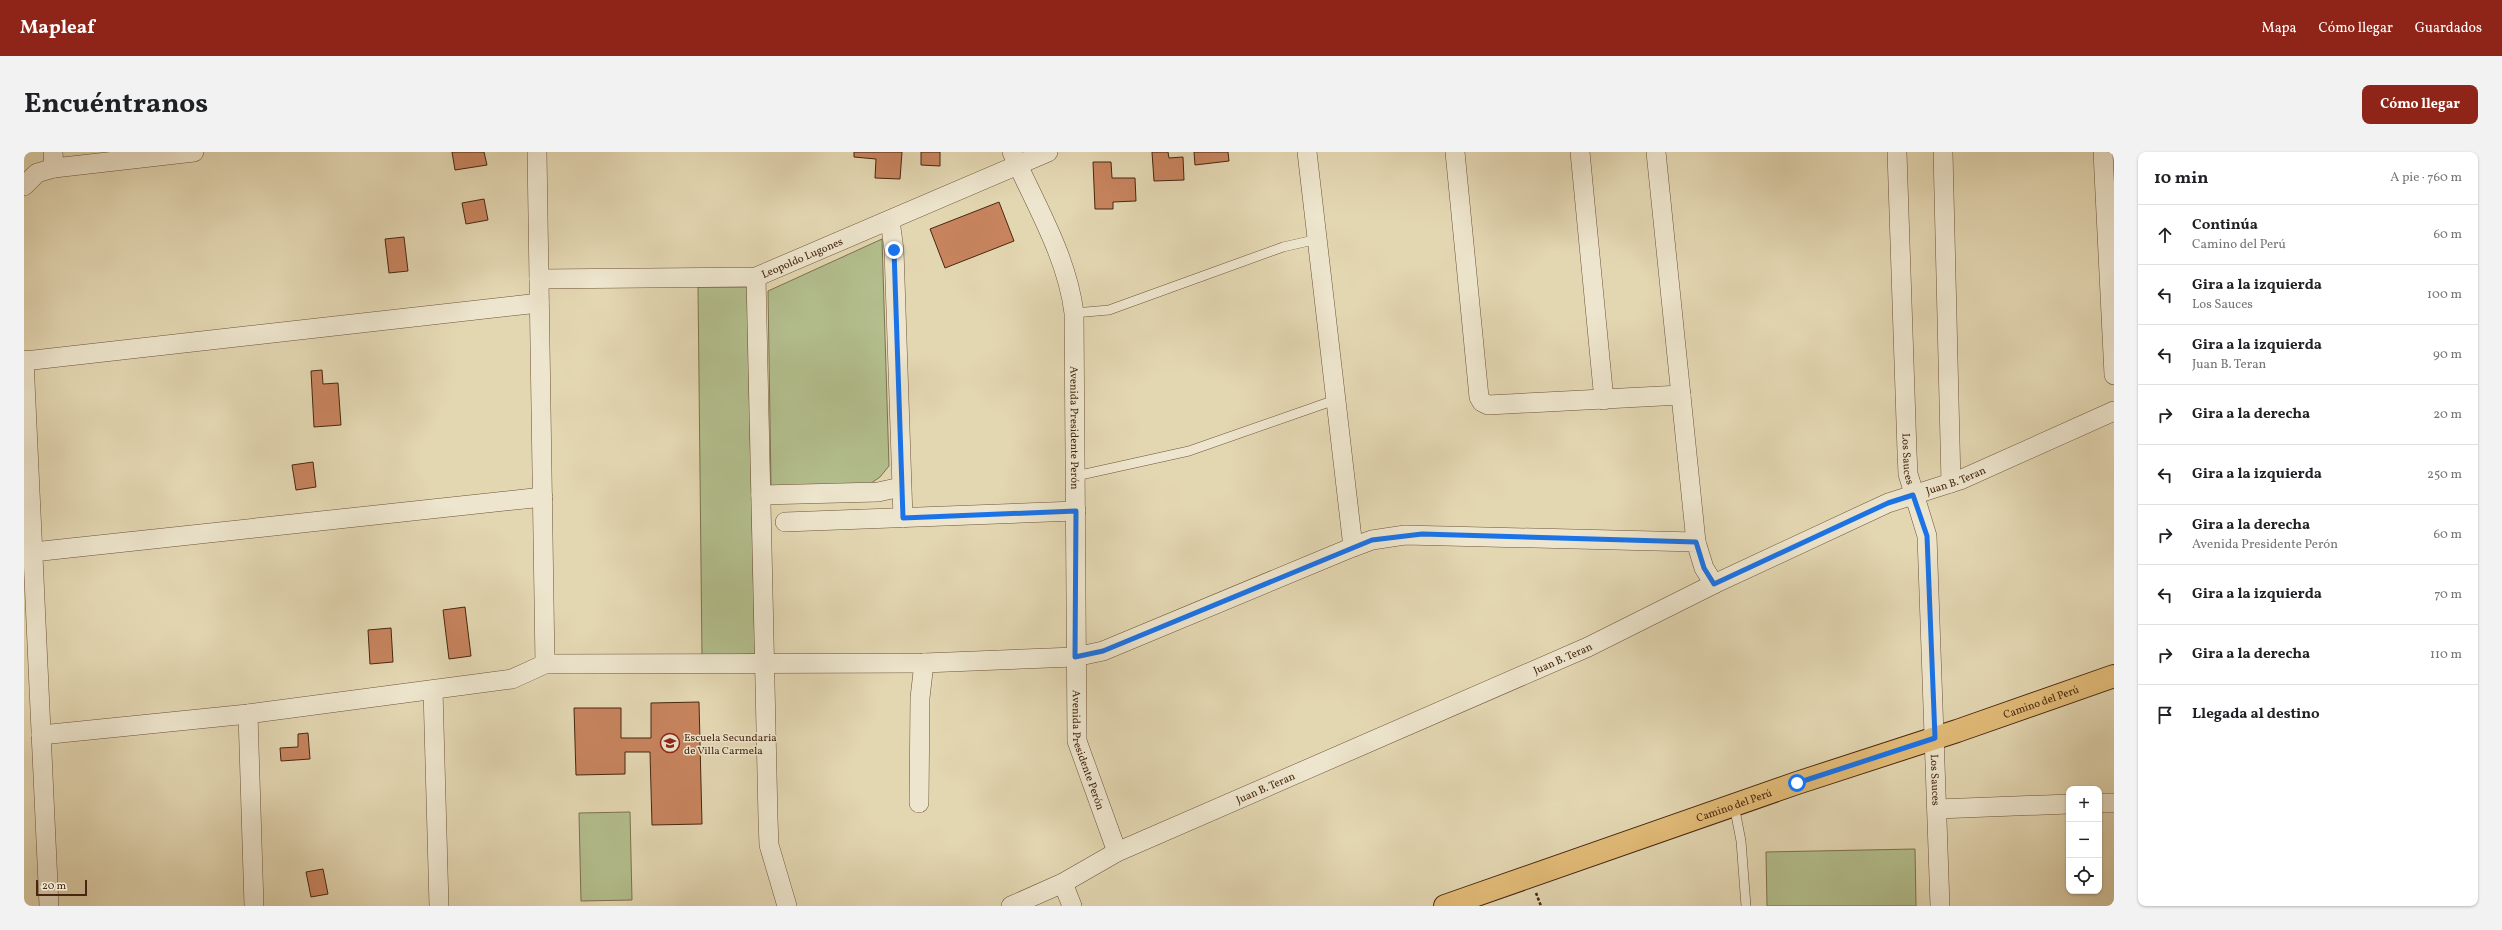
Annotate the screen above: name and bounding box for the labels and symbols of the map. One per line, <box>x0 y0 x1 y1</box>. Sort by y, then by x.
street label: Leopoldo Lugones <box>759 235 846 283</box>
route end <box>885 241 903 259</box>
street label: Avenida Presidente Perón <box>1065 366 1081 490</box>
street label: Los Sauces <box>1897 433 1917 487</box>
street label: Juan B. Teran <box>1924 463 1989 499</box>
street label: Juan B. Teran <box>1531 640 1596 679</box>
street label: Camino del Perú <box>2001 683 2081 723</box>
street label: Avenida Presidente Perón <box>1068 690 1107 813</box>
place label: Escuela Secundaria de Villa Carmela <box>684 731 777 759</box>
school or university icon: Escuela Secundaria de Villa Carmela <box>659 732 681 754</box>
street label: Los Sauces <box>1926 754 1942 806</box>
street label: Juan B. Teran <box>1234 769 1298 808</box>
route start <box>1788 774 1806 792</box>
street label: Camino del Perú <box>1694 786 1774 827</box>
scale bar <box>36 878 87 897</box>

